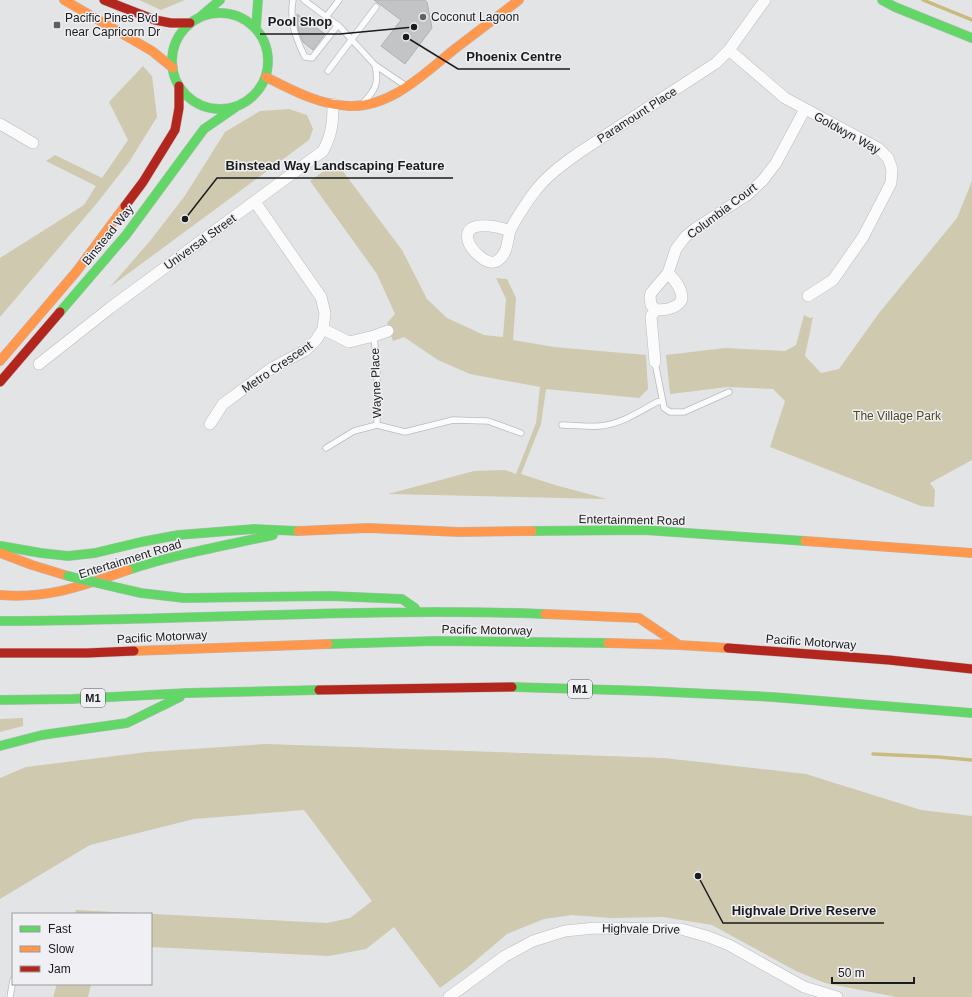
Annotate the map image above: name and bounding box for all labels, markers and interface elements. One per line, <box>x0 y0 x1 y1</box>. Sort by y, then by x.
callout: Pool Shop <box>260 9 340 34</box>
place label: Coconut Lagoon <box>431 10 519 24</box>
place label: Pacific Pines Bvd near Capricorn Dr <box>65 11 160 39</box>
marker: Coconut Lagoon <box>418 12 428 22</box>
text: Pool Shop <box>268 14 332 29</box>
marker: Pacific Pines Bvd near Capricorn Dr <box>52 20 62 30</box>
callout: Phoenix Centre <box>458 44 570 69</box>
text: Phoenix Centre <box>466 49 562 64</box>
street label: Paramount Place <box>595 84 680 146</box>
street label: Goldwyn Way <box>811 109 883 157</box>
callout: Binstead Way Landscaping Feature <box>217 153 453 178</box>
text: Binstead Way Landscaping Feature <box>225 158 445 173</box>
street label: Columbia Court <box>684 180 760 242</box>
street label: Binstead Way <box>79 202 137 268</box>
street label: Universal Street <box>161 211 239 273</box>
street label: Metro Crescent <box>239 338 315 396</box>
street label: Wayne Place <box>368 347 384 418</box>
park label: The Village Park <box>853 409 942 423</box>
street label: Entertainment Road <box>579 512 685 528</box>
street label: Entertainment Road <box>77 537 183 581</box>
street label: Pacific Motorway <box>442 622 532 638</box>
street label: Pacific Motorway <box>116 628 208 646</box>
street label: Pacific Motorway <box>765 632 857 652</box>
road number: M1 <box>568 680 592 698</box>
road number: M1 <box>81 689 105 707</box>
callout: Highvale Drive Reserve <box>723 898 884 923</box>
text: Highvale Drive Reserve <box>732 903 876 918</box>
legend <box>12 913 152 985</box>
street label: Highvale Drive <box>602 921 680 937</box>
text: Fast <box>48 922 72 936</box>
text: Slow <box>48 942 74 956</box>
scale bar <box>832 959 914 985</box>
text: Jam <box>48 962 71 976</box>
text: 50 m <box>838 966 865 980</box>

